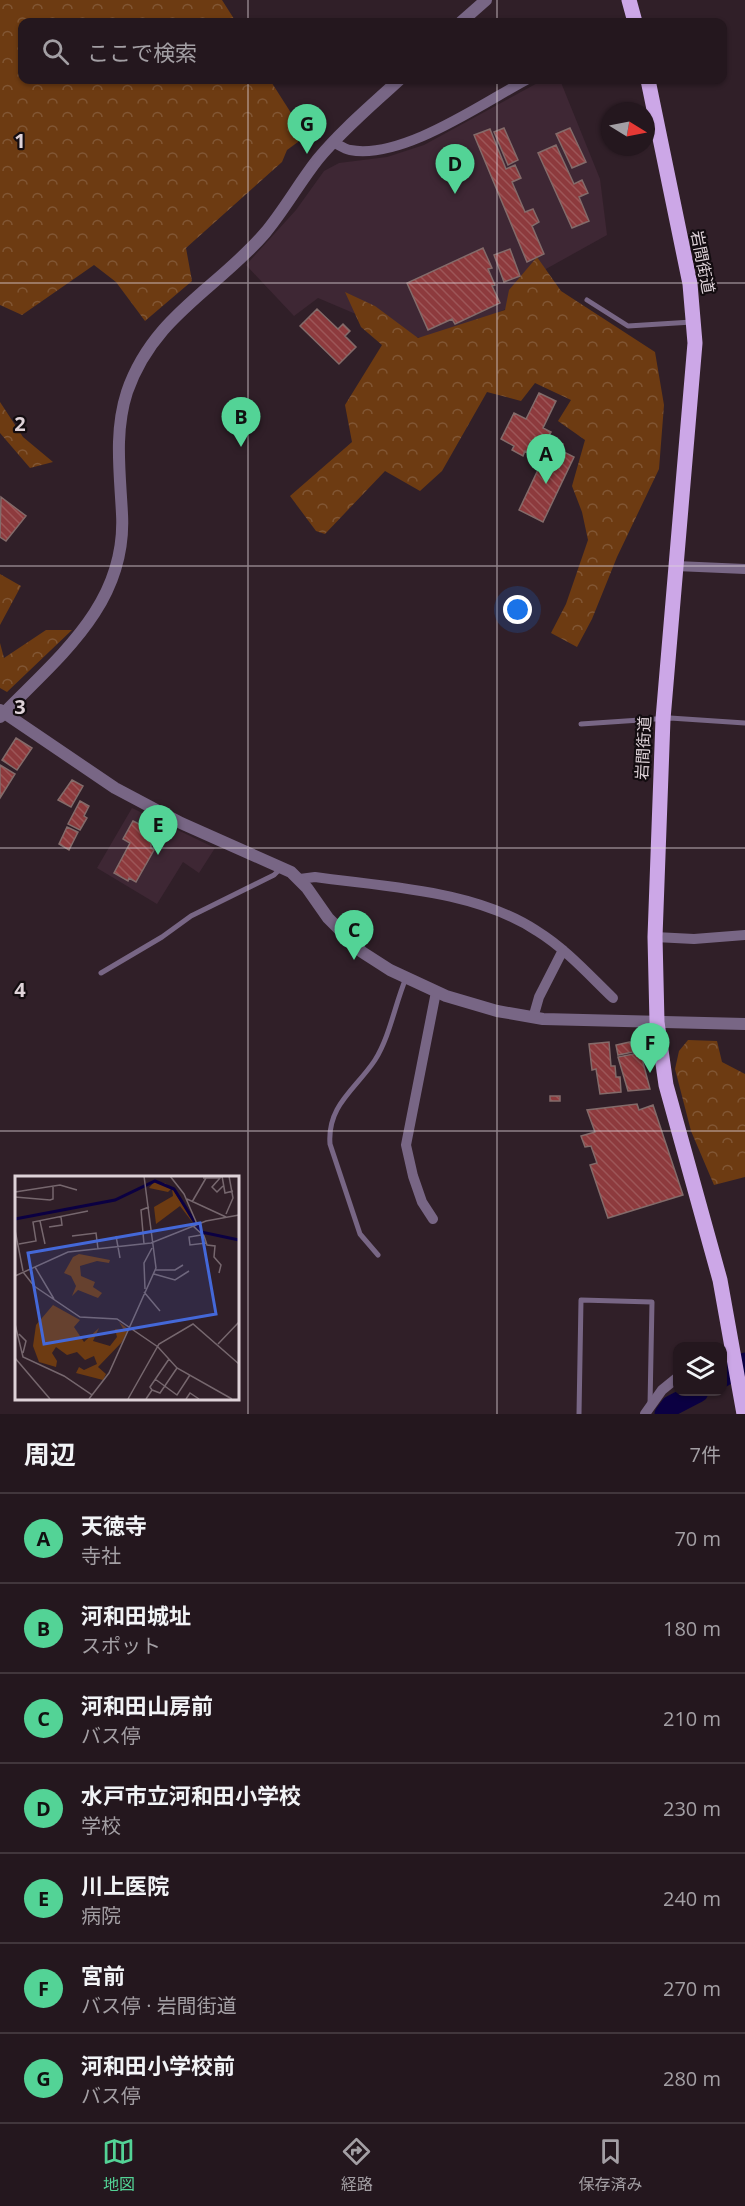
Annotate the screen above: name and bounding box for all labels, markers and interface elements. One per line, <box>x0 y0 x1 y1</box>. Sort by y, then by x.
search box <box>18 18 727 84</box>
icon: search <box>39 35 72 68</box>
text: ここで検索 <box>87 37 197 67</box>
north arrow <box>601 102 655 156</box>
pin: G <box>288 104 326 154</box>
text: 1 <box>14 127 26 154</box>
pin: D <box>436 144 474 194</box>
street label: 岩間街道 <box>686 228 720 296</box>
pin: B <box>222 398 260 447</box>
text: 2 <box>14 410 26 437</box>
pin: A <box>526 434 566 484</box>
your location <box>503 595 532 624</box>
text: 3 <box>14 693 26 720</box>
street label: 岩間街道 <box>630 715 656 781</box>
pin: E <box>138 806 178 855</box>
pin: C <box>334 910 374 960</box>
text: 4 <box>14 976 26 1003</box>
pin: F <box>630 1024 670 1073</box>
inset map <box>15 1176 238 1399</box>
map controls <box>673 1342 727 1396</box>
button: layers <box>673 1342 727 1396</box>
text: 周辺 <box>24 1436 76 1472</box>
text: 7件 <box>690 1441 721 1468</box>
text: 天徳寺 <box>81 1510 147 1540</box>
text: A <box>37 1525 50 1552</box>
text: 70 m <box>674 1525 721 1552</box>
text: 寺社 <box>81 1542 121 1569</box>
text: 河和田城址 <box>81 1600 191 1630</box>
text: B <box>37 1615 50 1642</box>
text: 180 m <box>663 1615 721 1642</box>
text: スポット <box>81 1632 161 1659</box>
text: 河和田山房前 <box>81 1690 213 1720</box>
text: C <box>37 1705 50 1732</box>
text: 210 m <box>663 1705 721 1732</box>
text: バス停 <box>81 1722 141 1749</box>
text: 水戸市立河和田小学校 <box>81 1780 301 1810</box>
text: D <box>36 1795 51 1822</box>
text: 230 m <box>663 1795 721 1822</box>
text: 学校 <box>81 1812 121 1839</box>
text: 川上医院 <box>81 1870 169 1900</box>
text: E <box>38 1885 49 1912</box>
text: 240 m <box>663 1885 721 1912</box>
text: 病院 <box>81 1902 121 1929</box>
text: 宮前 <box>81 1960 125 1990</box>
text: F <box>38 1975 49 2002</box>
text: 270 m <box>663 1975 721 2002</box>
text: バス停 · 岩間街道 <box>81 1992 237 2019</box>
text: 河和田小学校前 <box>81 2050 235 2080</box>
text: G <box>36 2065 51 2092</box>
text: 280 m <box>663 2065 721 2092</box>
text: バス停 <box>81 2082 141 2109</box>
tab: 地図 <box>102 2135 135 2195</box>
tab: 経路 <box>340 2135 373 2195</box>
tab: 保存済み <box>578 2135 642 2195</box>

